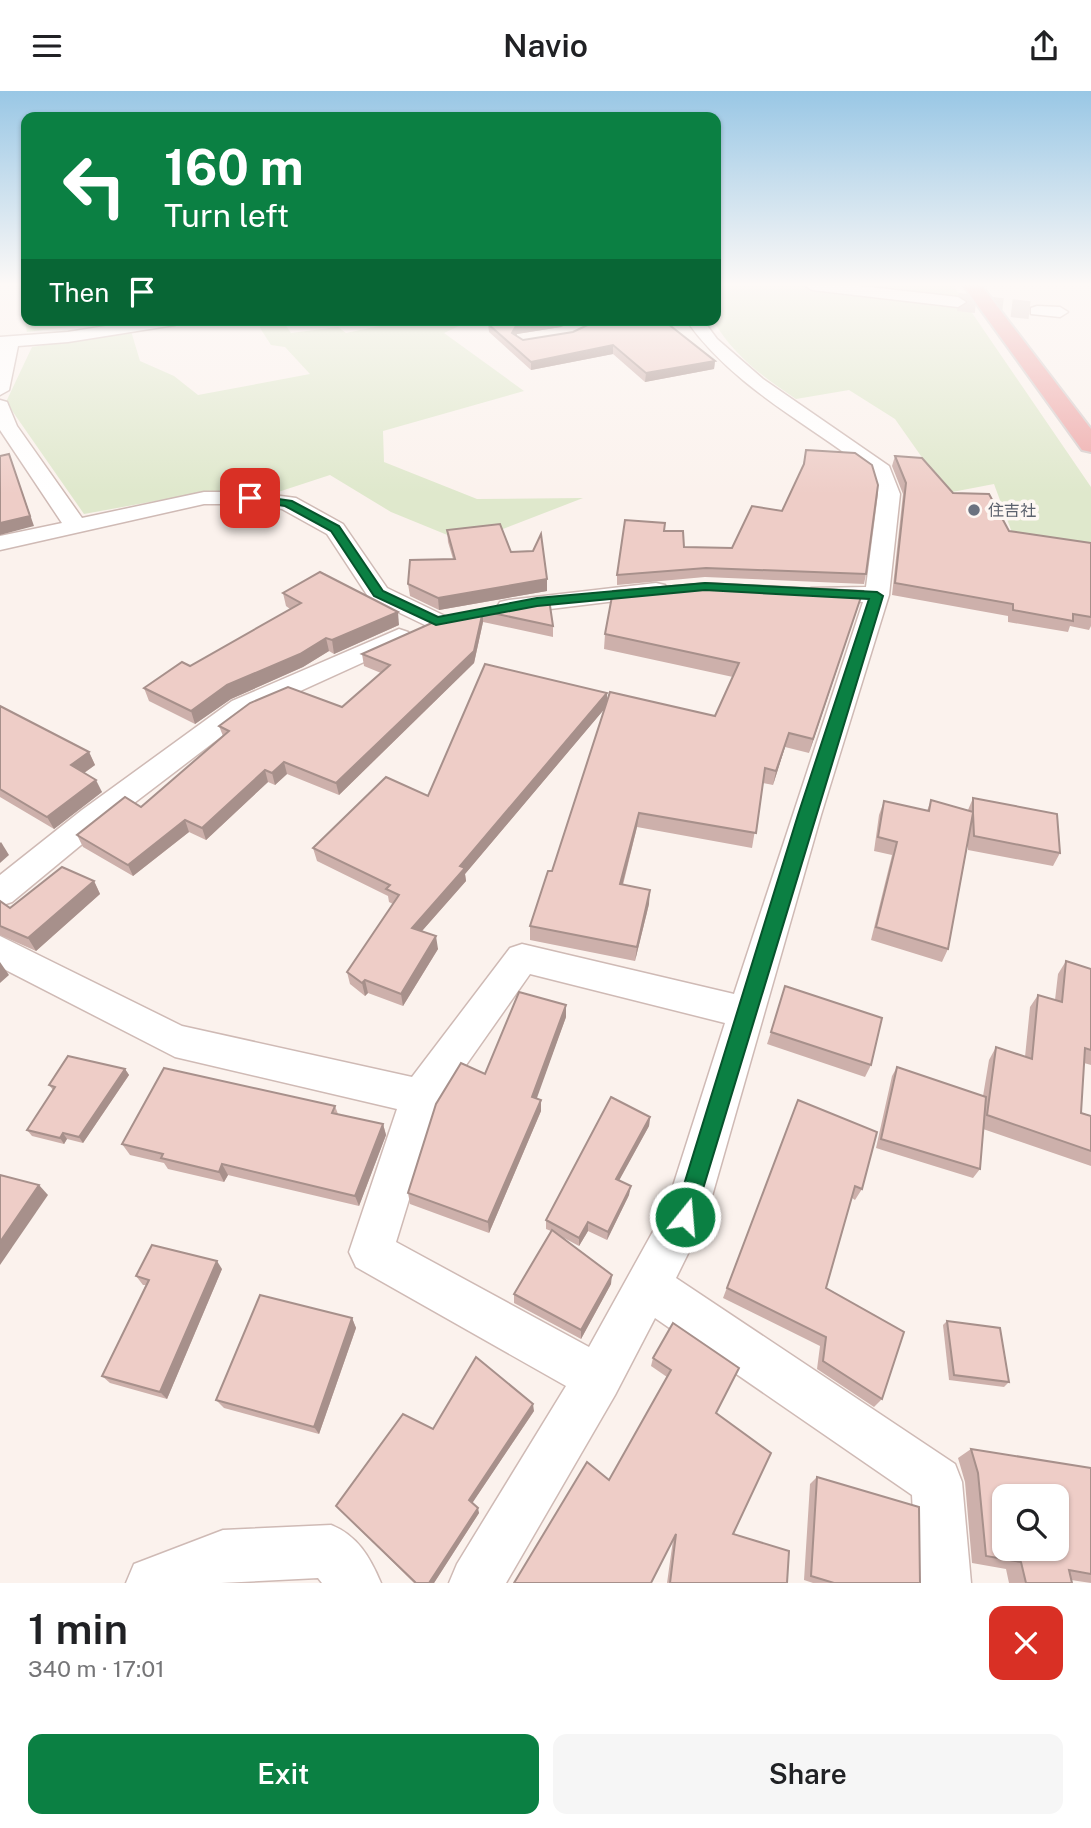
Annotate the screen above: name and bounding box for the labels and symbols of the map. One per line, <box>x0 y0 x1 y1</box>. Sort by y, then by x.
pin <box>220 468 280 528</box>
place label: 住吉社 <box>988 501 1036 520</box>
marker: 住吉社 <box>966 502 982 518</box>
position arrow <box>648 1180 722 1254</box>

